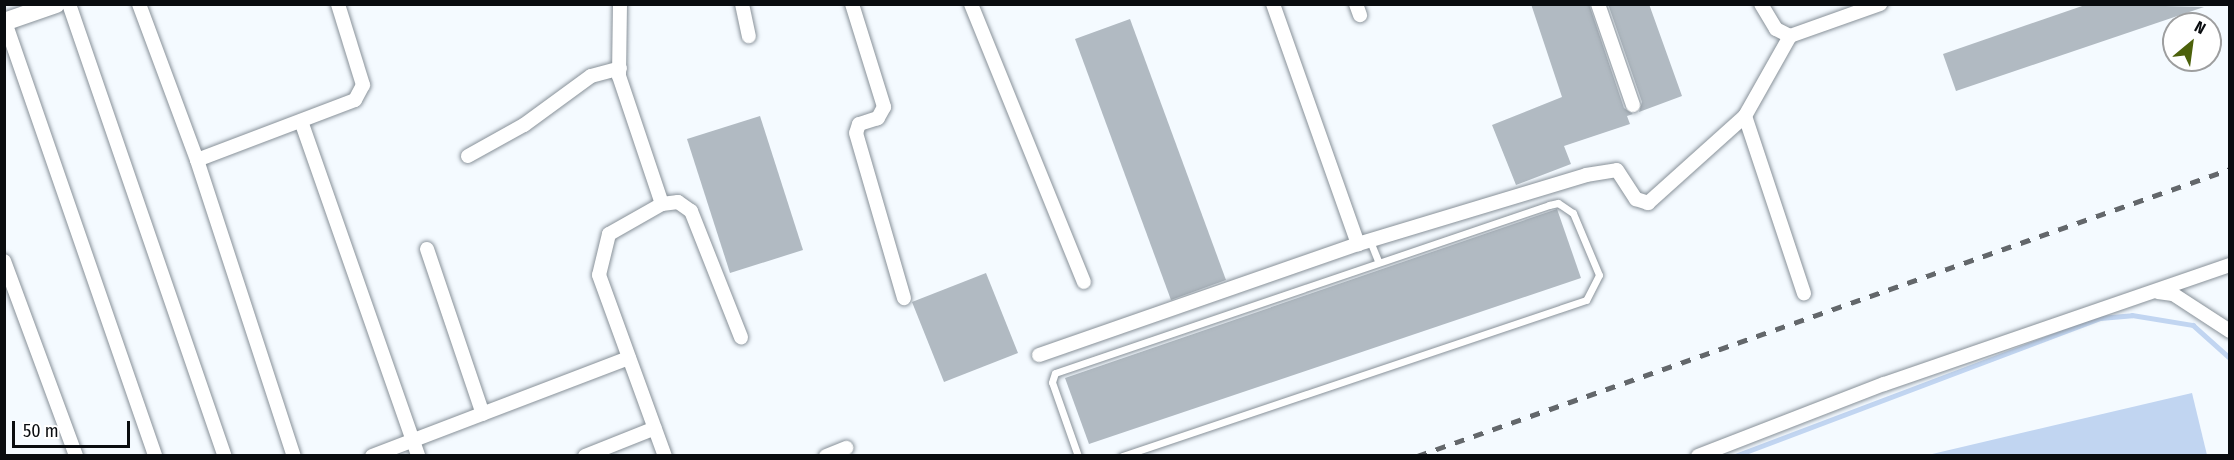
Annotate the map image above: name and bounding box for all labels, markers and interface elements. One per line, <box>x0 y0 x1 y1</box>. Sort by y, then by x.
north arrow <box>2162 12 2222 72</box>
text: N <box>2191 17 2209 38</box>
scale bar <box>15 409 134 447</box>
text: 50 m <box>23 420 59 442</box>

